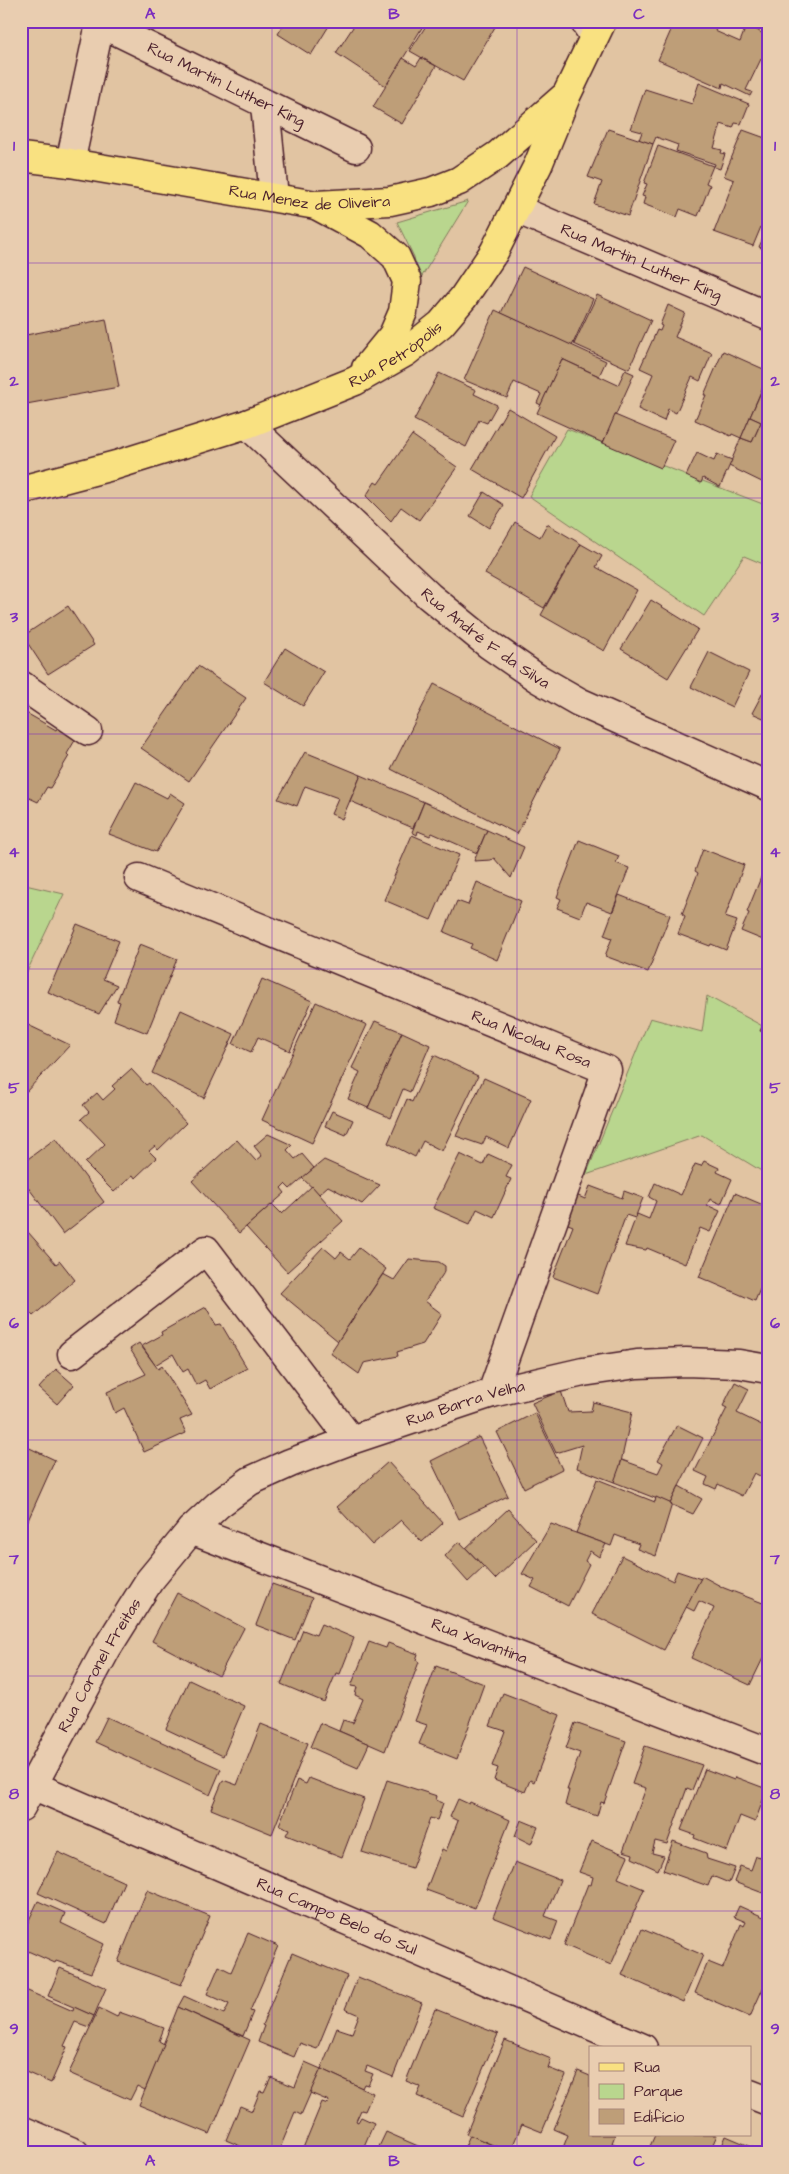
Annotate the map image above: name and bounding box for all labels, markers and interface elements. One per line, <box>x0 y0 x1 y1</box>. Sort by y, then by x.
text: A <box>145 3 156 25</box>
text: B <box>388 3 400 25</box>
text: C <box>633 3 645 25</box>
street label: Rua Martin Luther King <box>144 37 309 133</box>
text: 1 <box>13 135 16 157</box>
text: 1 <box>774 135 777 157</box>
street label: Rua Menez de Oliveira <box>227 179 391 216</box>
street label: Rua Martin Luther King <box>557 218 725 307</box>
street label: Rua Petrópolis <box>346 316 447 393</box>
text: 2 <box>8 370 19 392</box>
text: 2 <box>769 370 780 392</box>
street label: Rua André F da Silva <box>416 583 554 694</box>
text: 3 <box>9 606 19 628</box>
text: 3 <box>770 606 780 628</box>
text: 4 <box>9 841 20 863</box>
text: 4 <box>770 841 781 863</box>
street label: Rua Nicolau Rosa <box>468 1005 594 1073</box>
text: 5 <box>8 1077 20 1099</box>
text: 5 <box>769 1077 781 1099</box>
text: 6 <box>9 1312 19 1334</box>
text: 6 <box>770 1312 780 1334</box>
street label: Rua Barra Velha <box>403 1375 527 1432</box>
text: 7 <box>8 1548 19 1570</box>
text: 7 <box>769 1548 780 1570</box>
street label: Rua Coronel Freitas <box>52 1594 147 1736</box>
street label: Rua Xavantina <box>428 1613 531 1669</box>
text: 8 <box>9 1783 20 1805</box>
text: 8 <box>770 1783 781 1805</box>
street label: Rua Campo Belo do Sul <box>253 1872 421 1961</box>
text: 9 <box>9 2018 19 2040</box>
text: 9 <box>770 2018 780 2040</box>
legend <box>589 2046 752 2136</box>
text: Rua <box>634 2057 660 2078</box>
text: Parque <box>634 2081 683 2102</box>
text: Edifício <box>634 2107 685 2128</box>
text: A <box>145 2150 156 2172</box>
text: B <box>388 2150 400 2172</box>
text: C <box>633 2150 645 2172</box>

